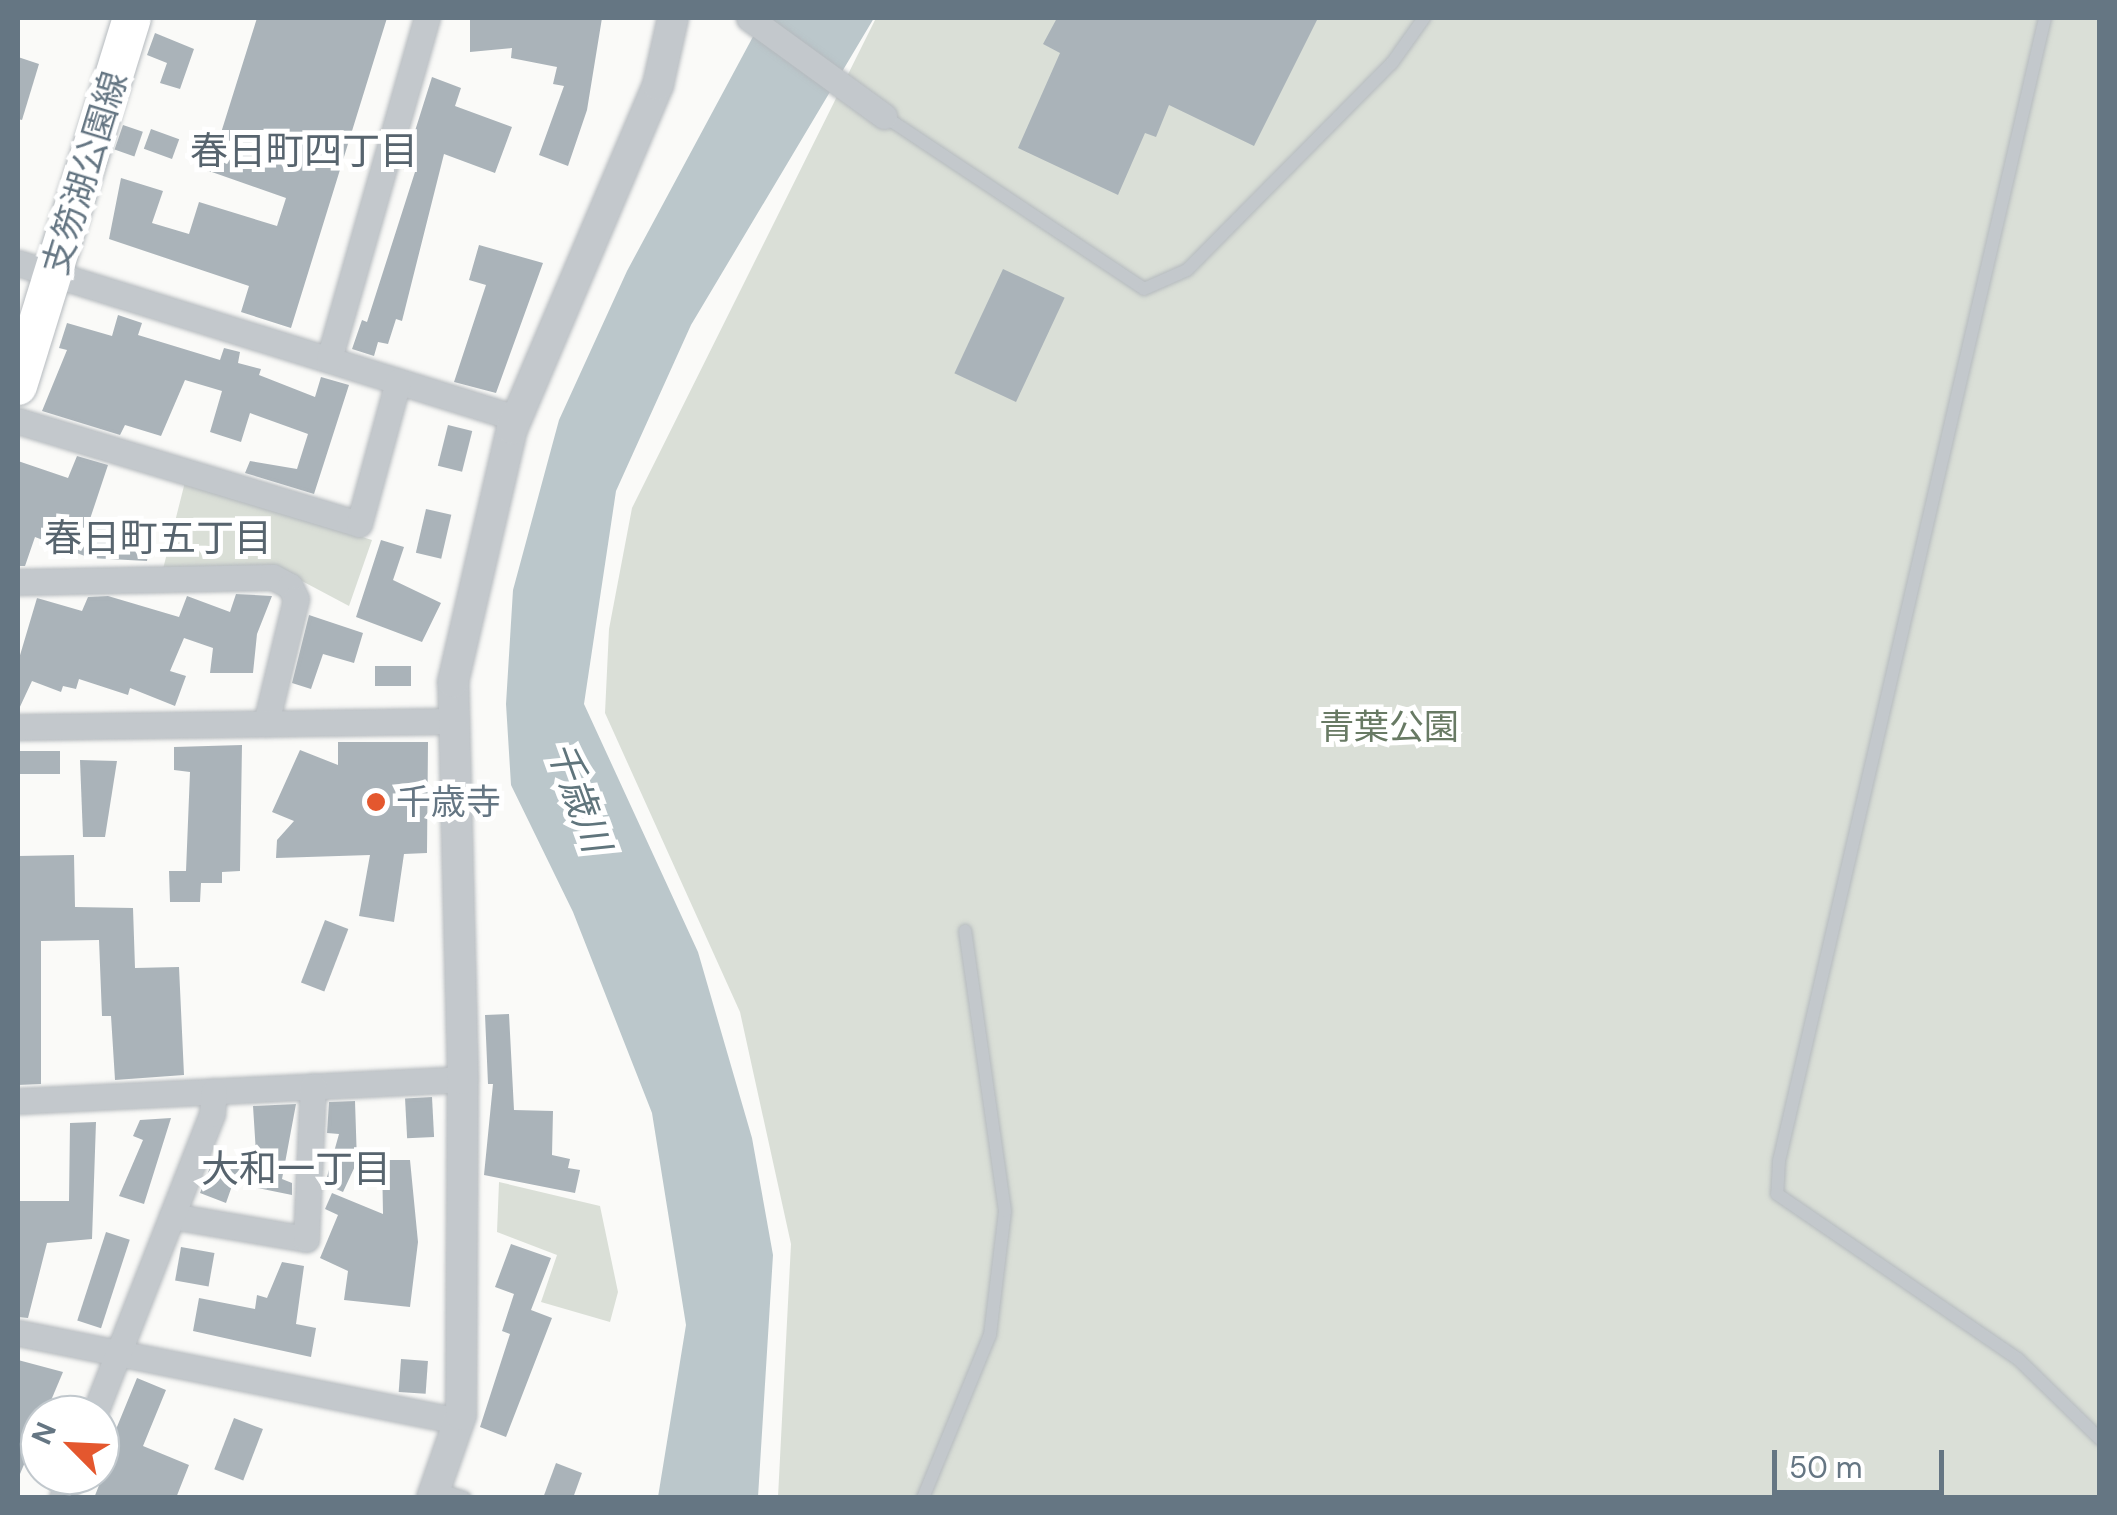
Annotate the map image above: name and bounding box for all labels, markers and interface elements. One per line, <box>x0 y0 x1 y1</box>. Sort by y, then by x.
street label: 支笏湖公園線 <box>34 66 136 280</box>
district label: 春日町四丁目 <box>190 129 418 175</box>
district label: 春日町五丁目 <box>44 516 272 562</box>
park label: 青葉公園 <box>1319 706 1459 748</box>
water label: 千歳川 <box>537 736 619 858</box>
place label: 千歳寺 <box>396 781 501 823</box>
marker: 千歳寺 <box>365 791 387 813</box>
district label: 大和一丁目 <box>201 1147 391 1193</box>
north arrow <box>20 1395 120 1495</box>
text: N <box>23 1417 65 1450</box>
scale bar <box>1777 1430 1950 1492</box>
text: 50 m <box>1789 1448 1863 1487</box>

